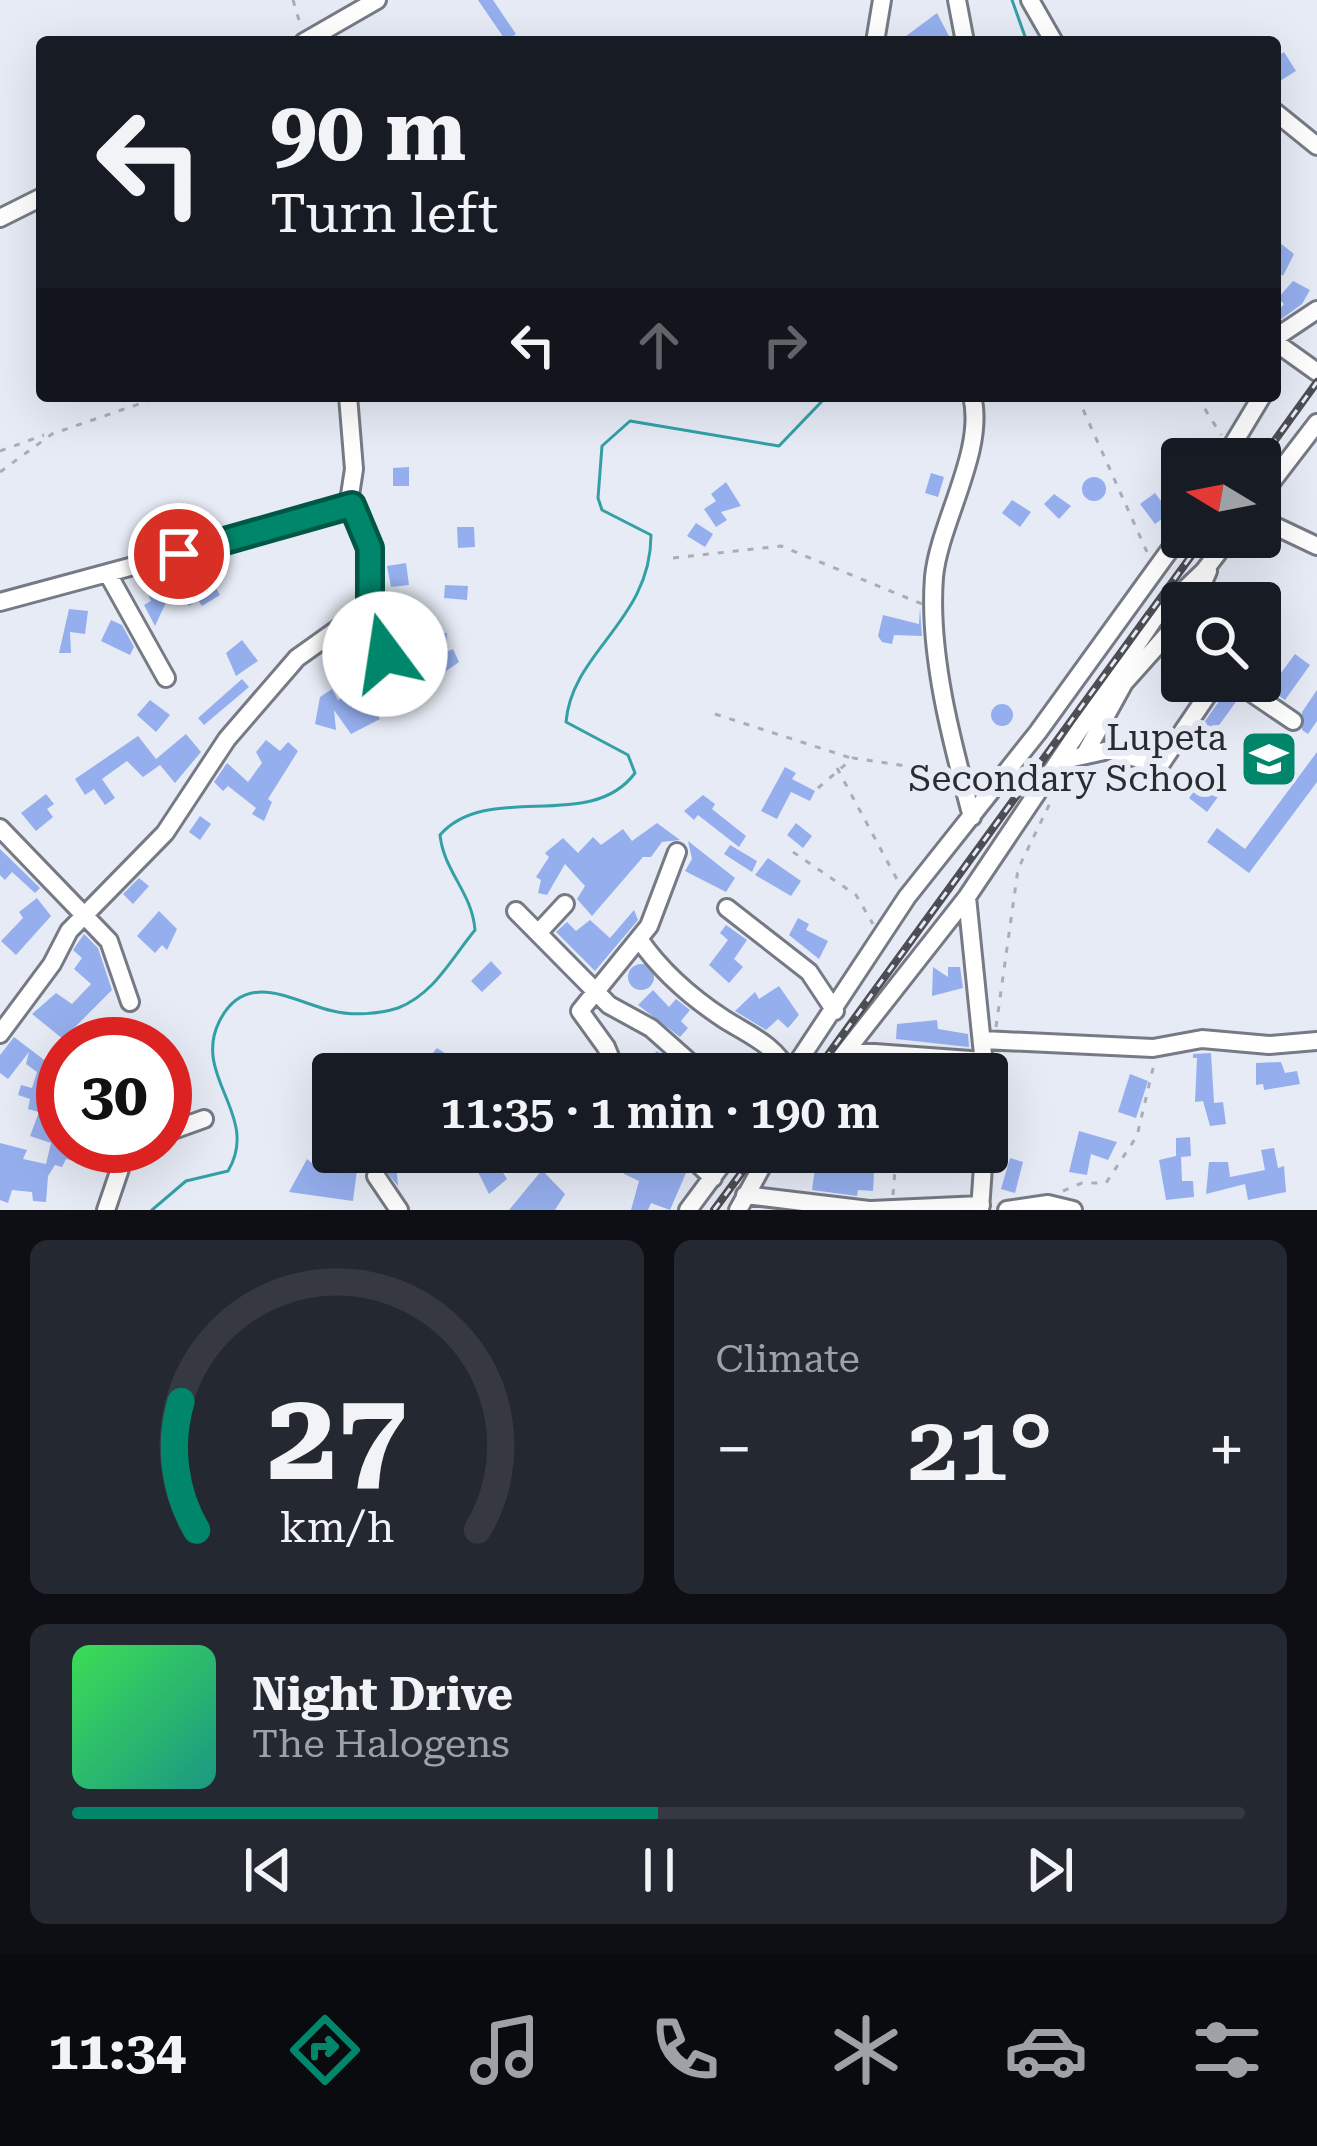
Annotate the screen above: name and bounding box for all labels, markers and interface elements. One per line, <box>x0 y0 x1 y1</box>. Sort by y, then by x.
text: 90 m <box>270 82 466 180</box>
icon: left <box>72 84 228 240</box>
text: Turn left <box>270 182 498 245</box>
icon: left <box>500 312 566 378</box>
icon: ahead <box>626 312 692 378</box>
icon: right <box>752 312 818 378</box>
north arrow <box>1161 438 1281 558</box>
map controls <box>1161 438 1281 702</box>
pin <box>128 503 230 605</box>
icon: arrive <box>146 521 212 587</box>
button: search <box>1161 582 1281 702</box>
position arrow <box>322 591 448 717</box>
place label: Lupeta Secondary School <box>908 717 1227 800</box>
school or university icon: Lupeta Secondary School <box>1238 728 1300 790</box>
speed limit sign: 30 <box>36 1017 192 1173</box>
text: 11:35 · 1 min · 190 m <box>440 1086 880 1139</box>
text: Climate <box>716 1336 860 1382</box>
text: 27 <box>267 1363 407 1509</box>
text: 21° <box>908 1397 1053 1502</box>
text: − <box>716 1411 752 1488</box>
text: + <box>1208 1411 1245 1488</box>
text: km/h <box>279 1502 394 1552</box>
text: Night Drive <box>252 1668 513 1721</box>
text: The Halogens <box>252 1721 510 1767</box>
icon: previous <box>235 1837 301 1903</box>
icon: pause <box>626 1837 692 1903</box>
icon: next <box>1017 1837 1083 1903</box>
icon: directions <box>283 2008 367 2092</box>
icon: music <box>463 2008 547 2092</box>
icon: phone <box>643 2008 727 2092</box>
icon: climate <box>824 2008 908 2092</box>
icon: car <box>1004 2008 1088 2092</box>
icon: filters <box>1185 2008 1269 2092</box>
text: 11:34 <box>48 2019 186 2082</box>

